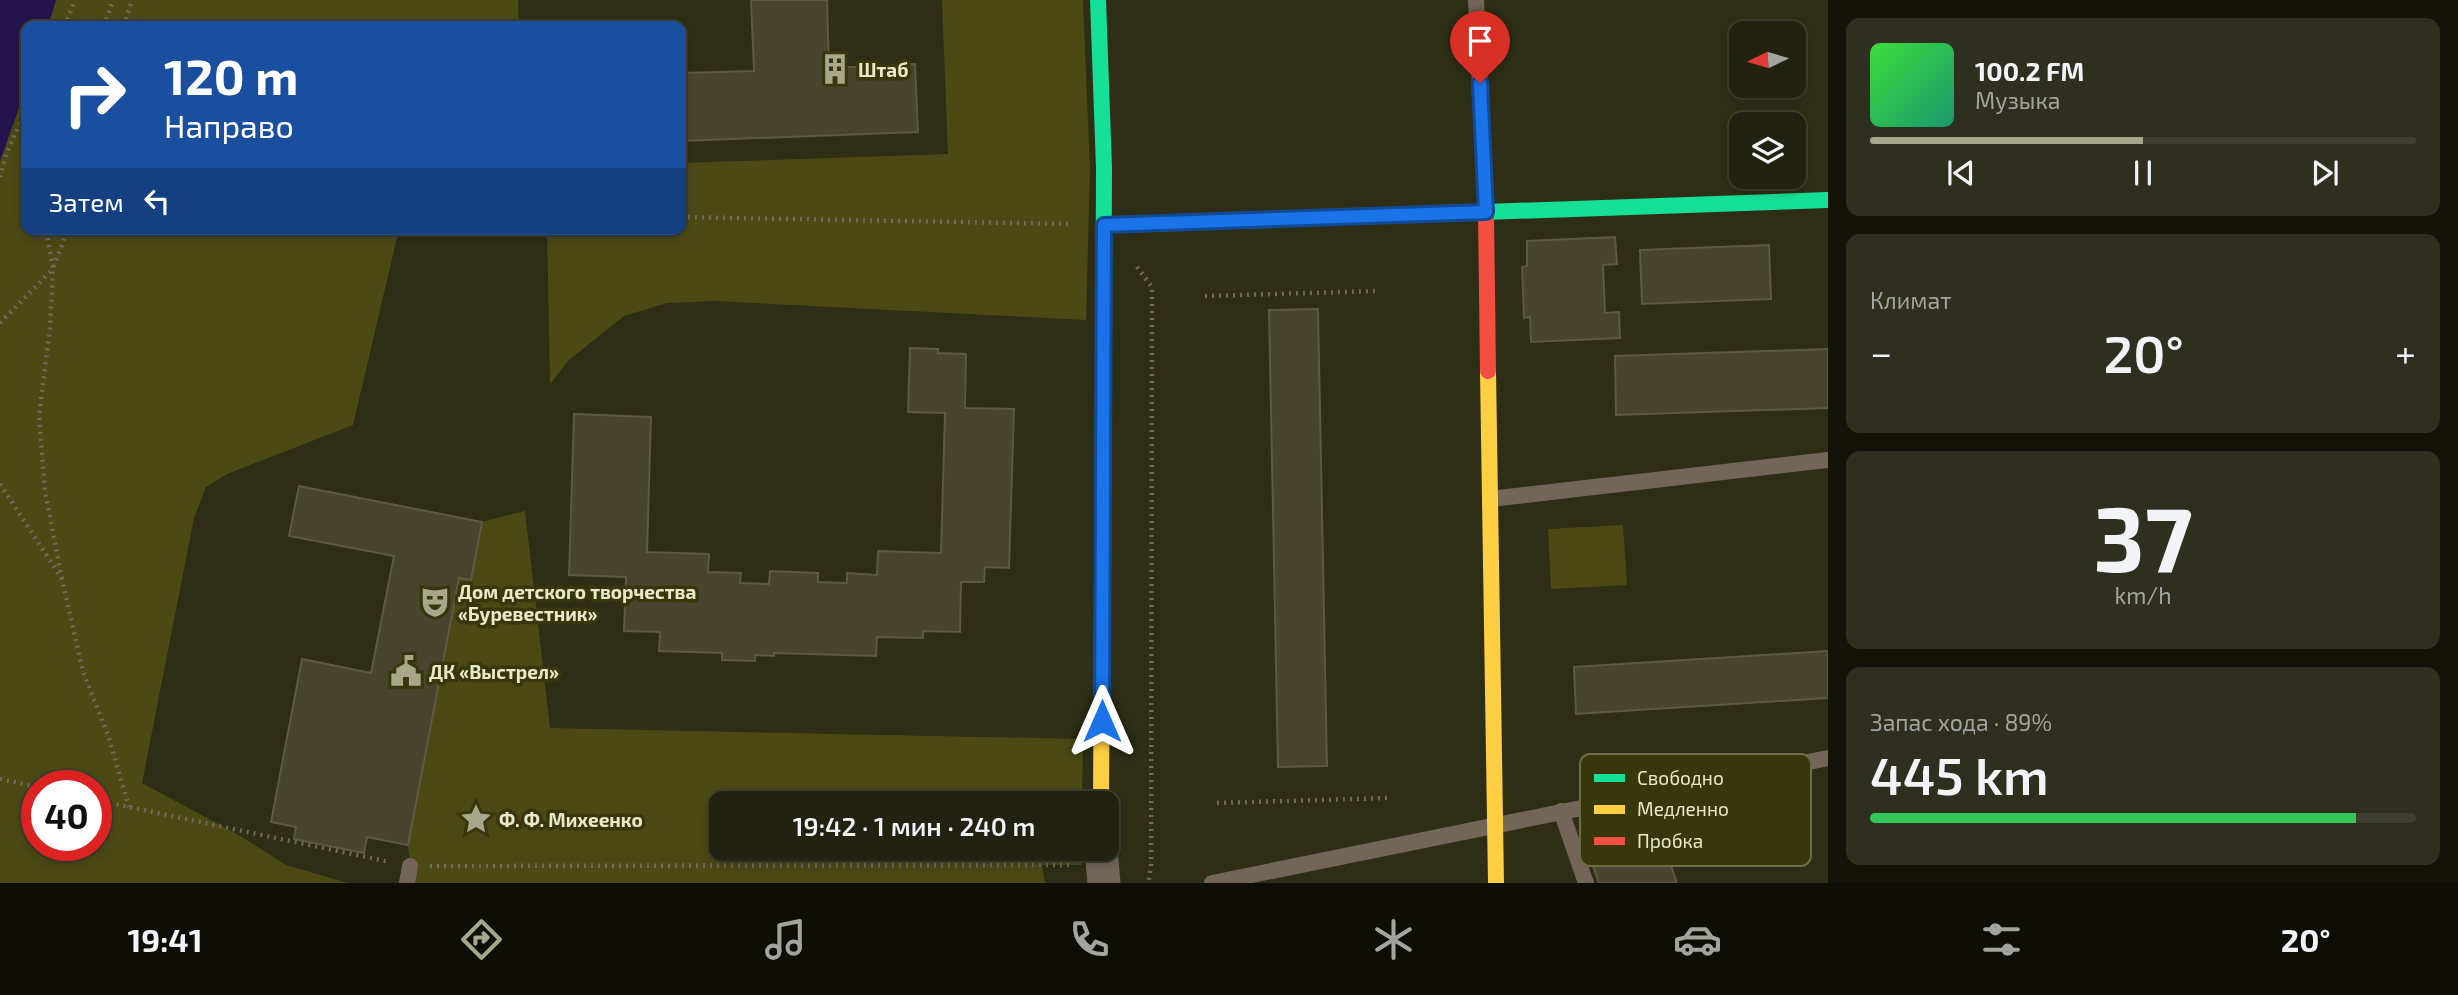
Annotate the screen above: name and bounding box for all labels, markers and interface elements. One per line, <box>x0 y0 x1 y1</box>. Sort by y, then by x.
pin <box>1450 11 1510 83</box>
north arrow <box>1729 21 1806 98</box>
map controls <box>1729 21 1806 189</box>
icon: arrive <box>1461 22 1499 60</box>
text: 120 m <box>164 46 298 105</box>
icon: right <box>49 49 140 140</box>
building icon: Штаб <box>818 52 852 86</box>
text: 100.2 FM <box>1975 55 2084 86</box>
place label: Штаб <box>858 58 908 81</box>
text: Музыка <box>1975 86 2060 114</box>
text: Направо <box>164 106 294 144</box>
button: layers <box>1729 112 1806 189</box>
icon: previous <box>1942 154 1980 192</box>
icon: pause <box>2124 154 2162 192</box>
icon: next <box>2306 154 2344 192</box>
icon: left <box>138 182 176 220</box>
text: Затем <box>49 186 124 217</box>
text: Климат <box>1870 286 1951 314</box>
text: 20° <box>2103 321 2184 383</box>
text: − <box>1870 329 1892 375</box>
text: + <box>2395 329 2416 375</box>
text: 37 <box>2093 481 2193 590</box>
place label: Дом детского творчества «Буревестник» <box>458 580 696 625</box>
text: km/h <box>2114 581 2172 609</box>
theatre icon: Дом детского творчества «Буревестник» <box>418 585 452 619</box>
public building icon: ДК «Выстрел» <box>389 654 423 688</box>
place label: ДК «Выстрел» <box>429 660 559 683</box>
position arrow <box>1065 684 1139 758</box>
text: Запас хода · 89% <box>1870 708 2052 736</box>
text: 445 km <box>1870 743 2049 805</box>
legend <box>1580 754 1811 866</box>
text: Свободно <box>1637 766 1724 789</box>
speed limit sign: 40 <box>21 770 112 861</box>
text: Медленно <box>1637 797 1729 820</box>
place icon: Ф. Ф. Михеенко <box>459 802 493 836</box>
place label: Ф. Ф. Михеенко <box>499 808 643 831</box>
text: 19:42 · 1 мин · 240 m <box>793 810 1035 841</box>
text: Пробка <box>1637 829 1703 852</box>
icon: directions <box>457 915 506 964</box>
icon: music <box>761 915 810 964</box>
icon: phone <box>1065 915 1114 964</box>
icon: climate <box>1369 915 1418 964</box>
icon: car <box>1673 915 1722 964</box>
icon: filters <box>1977 915 2026 964</box>
text: 19:41 <box>127 920 203 958</box>
text: 20° <box>2281 920 2331 958</box>

